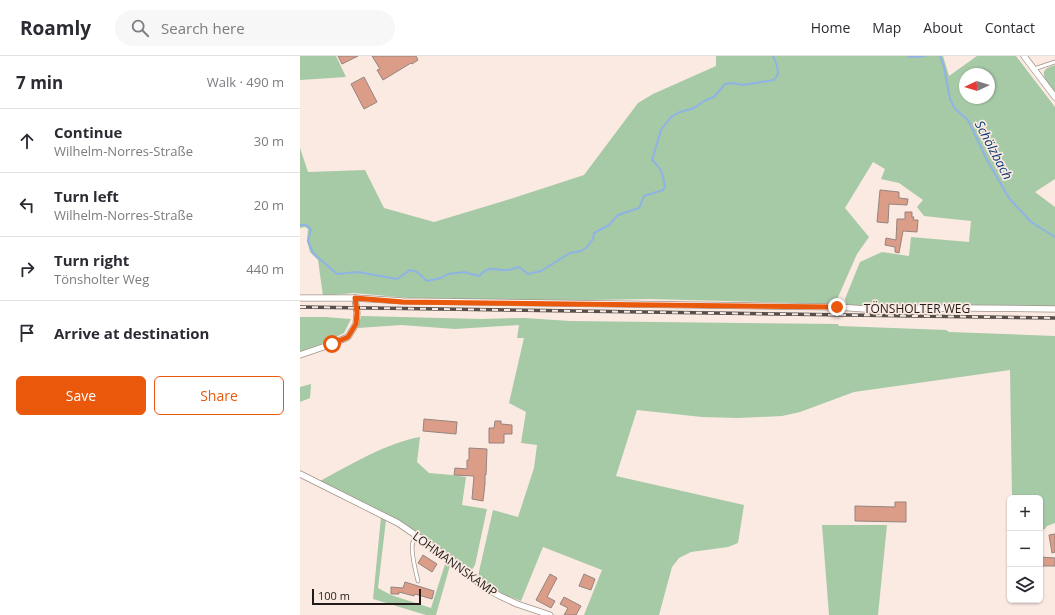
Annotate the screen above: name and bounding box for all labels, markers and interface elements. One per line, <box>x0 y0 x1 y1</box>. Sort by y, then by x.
search box <box>115 10 395 46</box>
text: Roamly <box>20 15 91 41</box>
icon: search <box>129 17 151 39</box>
text: Search here <box>161 18 245 38</box>
text: Home <box>811 18 850 37</box>
text: Map <box>872 18 901 37</box>
text: About <box>923 18 963 37</box>
text: Contact <box>985 18 1035 37</box>
north arrow <box>959 68 995 104</box>
text: 7 min <box>16 71 63 94</box>
text: Walk · 490 m <box>207 73 284 91</box>
water label: Schölzbach <box>971 117 1017 183</box>
text: Continue <box>54 122 122 142</box>
icon: ahead <box>16 130 38 152</box>
text: 30 m <box>254 132 284 150</box>
text: Wilhelm-Norres-Straße <box>54 142 193 160</box>
text: Turn left <box>54 186 119 206</box>
icon: left <box>16 194 38 216</box>
text: 20 m <box>254 196 284 214</box>
text: Wilhelm-Norres-Straße <box>54 206 193 224</box>
text: Turn right <box>54 250 129 270</box>
icon: right <box>16 258 38 280</box>
text: 440 m <box>246 260 284 278</box>
text: Tönsholter Weg <box>54 270 149 288</box>
route end <box>828 298 846 316</box>
street label: TÖNSHOLTER WEG <box>864 300 970 317</box>
icon: arrive <box>16 322 38 344</box>
text: Arrive at destination <box>54 323 209 343</box>
route start <box>323 335 341 353</box>
button: Save <box>16 376 146 415</box>
button: Share <box>154 376 284 415</box>
map controls <box>1007 495 1043 603</box>
button: + <box>1007 495 1043 531</box>
street label: LOHMANNSKAMP <box>409 528 501 600</box>
button: − <box>1007 531 1043 567</box>
button: layers <box>1007 567 1043 603</box>
scale bar <box>312 587 421 606</box>
text: 100 m <box>318 588 350 603</box>

